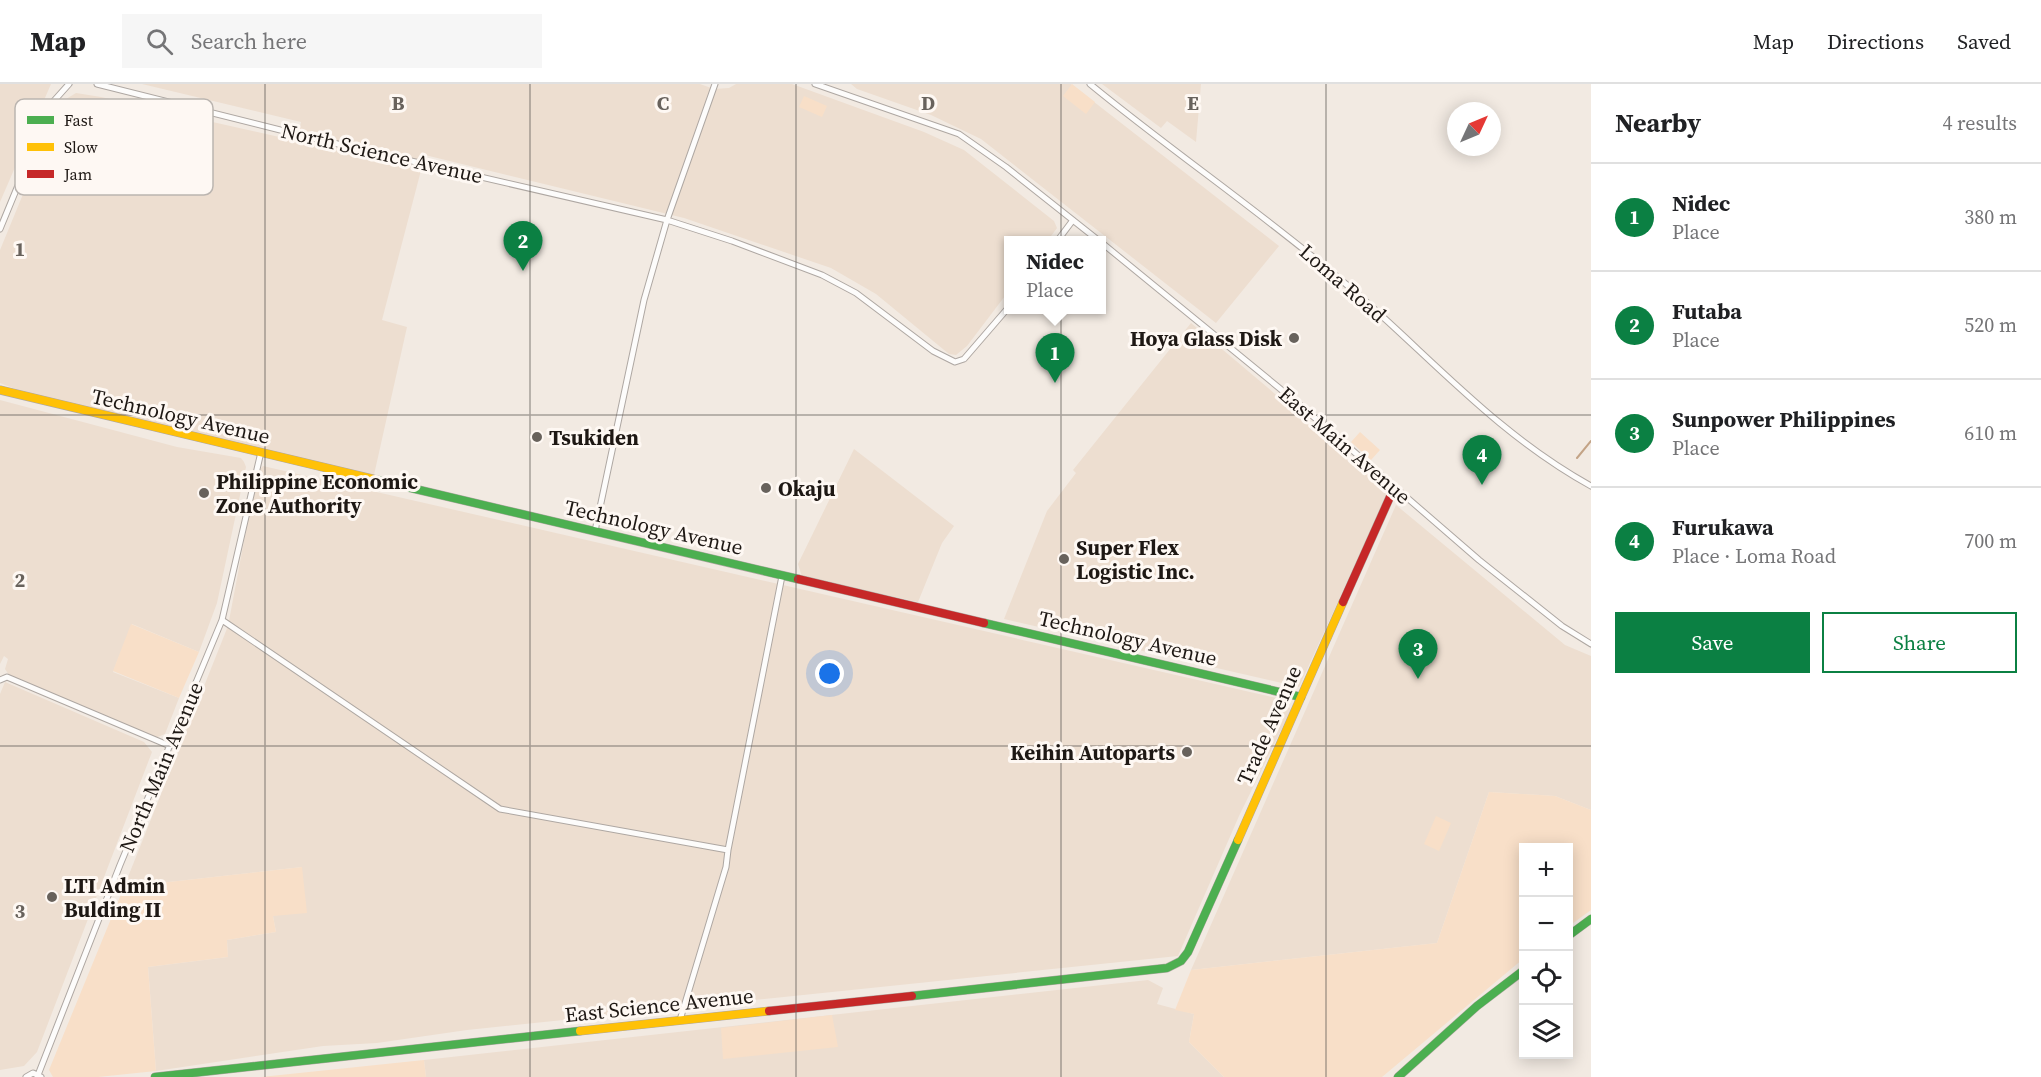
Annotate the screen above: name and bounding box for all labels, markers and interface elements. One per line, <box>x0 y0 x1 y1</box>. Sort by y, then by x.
search box <box>122 14 542 68</box>
text: Map <box>30 22 86 60</box>
icon: search <box>143 25 176 58</box>
text: Search here <box>191 26 307 56</box>
text: Map <box>1753 27 1794 56</box>
text: Directions <box>1827 27 1924 56</box>
text: Saved <box>1957 27 2011 56</box>
text: B <box>391 89 405 117</box>
text: C <box>657 89 669 117</box>
text: D <box>921 89 935 117</box>
text: E <box>1187 89 1199 117</box>
legend <box>15 99 213 195</box>
north arrow <box>1447 102 1501 156</box>
text: Nearby <box>1615 105 1701 141</box>
text: Fast <box>64 109 94 131</box>
text: 4 results <box>1942 109 2017 137</box>
street label: North Science Avenue <box>278 116 486 190</box>
text: Slow <box>64 136 99 158</box>
text: Jam <box>63 163 92 185</box>
text: Nidec <box>1672 188 1730 218</box>
text: 1 <box>1629 203 1640 231</box>
text: 380 m <box>1964 203 2017 231</box>
text: Place <box>1672 218 1720 246</box>
pin: 2 <box>504 222 542 271</box>
text: 1 <box>15 235 25 263</box>
popup <box>1004 236 1106 314</box>
street label: Loma Road <box>1293 237 1393 329</box>
text: Nidec <box>1026 246 1084 276</box>
text: Place <box>1026 276 1074 304</box>
text: Futaba <box>1672 296 1742 326</box>
text: 2 <box>1629 311 1640 339</box>
text: 520 m <box>1964 311 2017 339</box>
place label: Hoya Glass Disk <box>1130 324 1282 353</box>
text: Place <box>1672 326 1720 354</box>
marker: Hoya Glass Disk <box>1287 331 1301 345</box>
pin: 1 <box>1036 334 1074 383</box>
street label: East Main Avenue <box>1273 380 1417 510</box>
street label: Technology Avenue <box>89 381 273 451</box>
text: Sunpower Philippines <box>1672 404 1896 434</box>
text: 3 <box>1629 419 1640 447</box>
text: 610 m <box>1964 419 2017 447</box>
place label: Tsukiden <box>549 423 639 452</box>
marker: Tsukiden <box>530 430 544 444</box>
text: Place <box>1672 434 1720 462</box>
pin: 4 <box>1462 436 1502 485</box>
place label: Philippine Economic Zone Authority <box>216 467 418 520</box>
place label: Okaju <box>778 474 836 503</box>
marker: Okaju <box>759 481 773 495</box>
marker: Philippine Economic Zone Authority <box>197 486 211 500</box>
street label: Technology Avenue <box>562 492 746 562</box>
text: Furukawa <box>1672 512 1774 542</box>
text: 4 <box>1629 527 1640 555</box>
text: 700 m <box>1964 527 2017 555</box>
place label: Super Flex Logistic Inc. <box>1076 533 1195 586</box>
text: Place · Loma Road <box>1672 542 1836 570</box>
marker: Super Flex Logistic Inc. <box>1057 552 1071 566</box>
text: 2 <box>15 566 26 594</box>
street label: Technology Avenue <box>1036 603 1220 673</box>
button: Save <box>1615 612 1810 673</box>
button: Share <box>1822 612 2017 673</box>
pin: 3 <box>1398 630 1438 679</box>
your location <box>815 659 844 688</box>
street label: Trade Avenue <box>1230 661 1308 789</box>
street label: North Main Avenue <box>112 677 210 857</box>
place label: Keihin Autoparts <box>1010 738 1175 767</box>
marker: Keihin Autoparts <box>1180 745 1194 759</box>
map controls <box>1519 843 1573 1059</box>
button: + <box>1519 843 1573 897</box>
place label: LTI Admin Bulding II <box>64 871 165 924</box>
marker: LTI Admin Bulding II <box>45 890 59 904</box>
text: 3 <box>15 897 26 925</box>
button: − <box>1519 897 1573 951</box>
button: locate <box>1519 951 1573 1005</box>
street label: East Science Avenue <box>563 981 755 1029</box>
button: layers <box>1519 1005 1573 1059</box>

